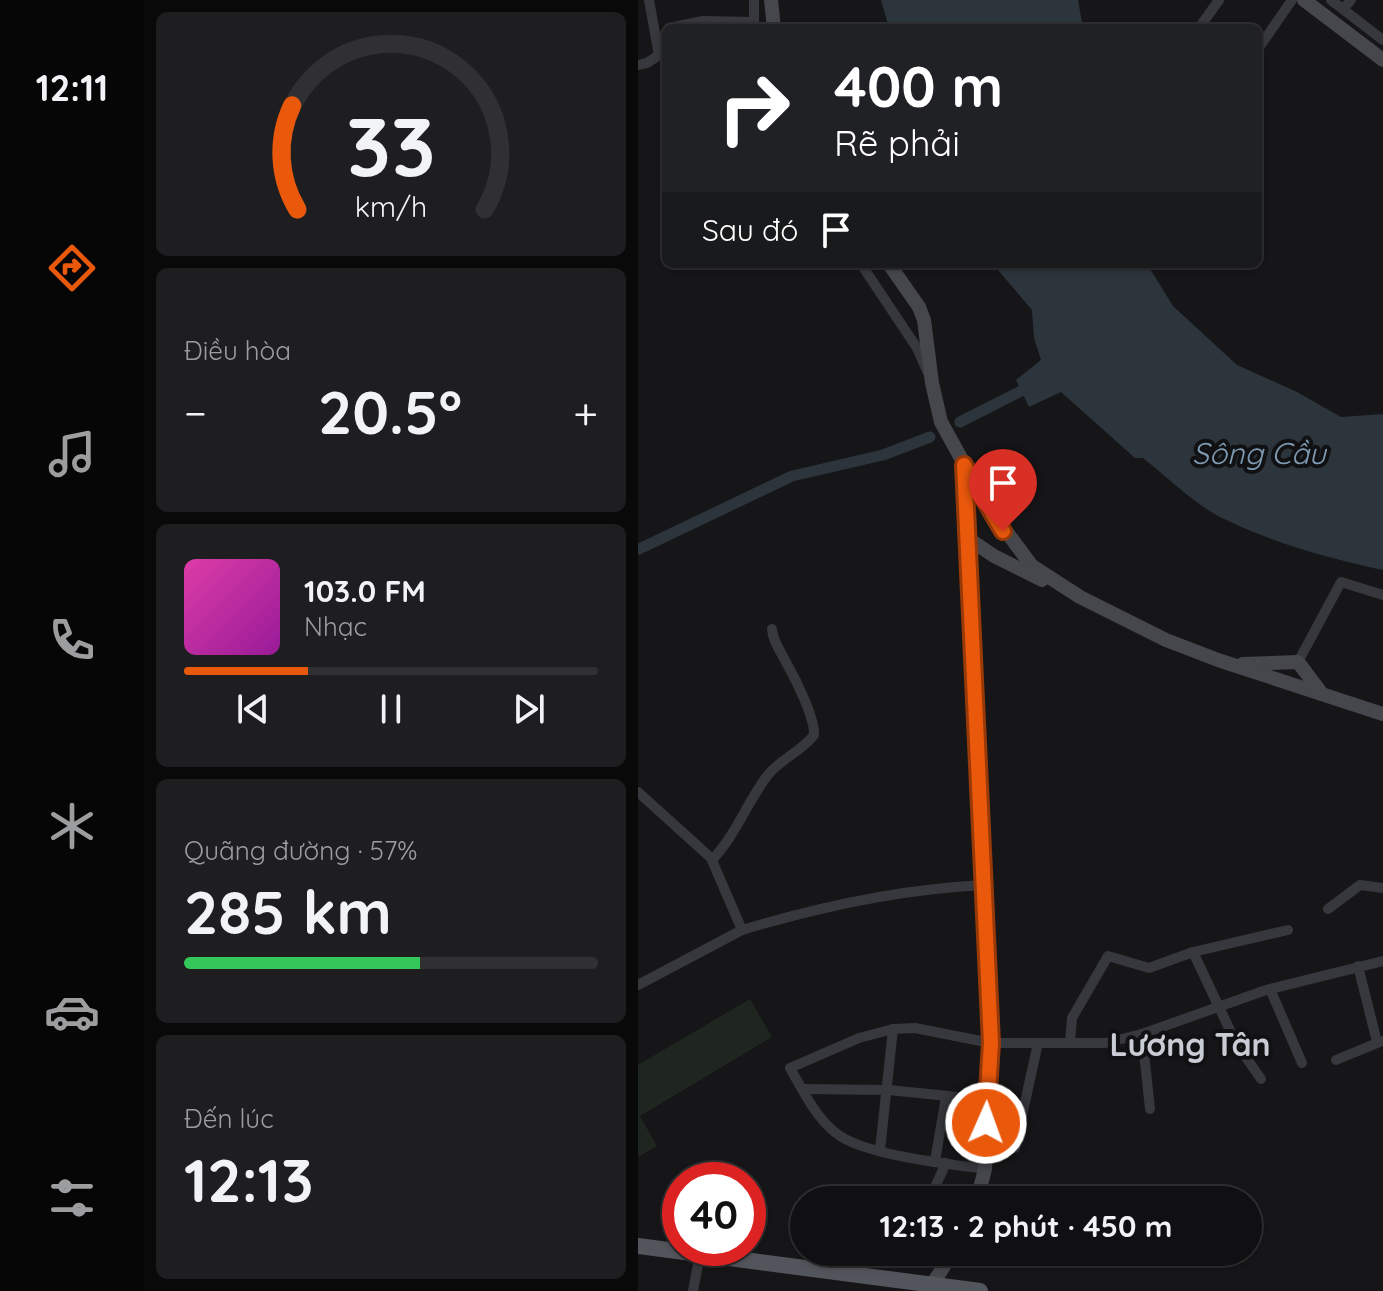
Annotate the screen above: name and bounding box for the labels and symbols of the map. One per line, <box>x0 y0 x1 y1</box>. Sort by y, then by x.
water label: Sông Cầu <box>1192 434 1328 472</box>
pin <box>969 449 1037 531</box>
district label: Lương Tân <box>1109 1024 1271 1064</box>
position arrow <box>944 1081 1028 1165</box>
speed limit sign: 40 <box>662 1162 766 1266</box>

